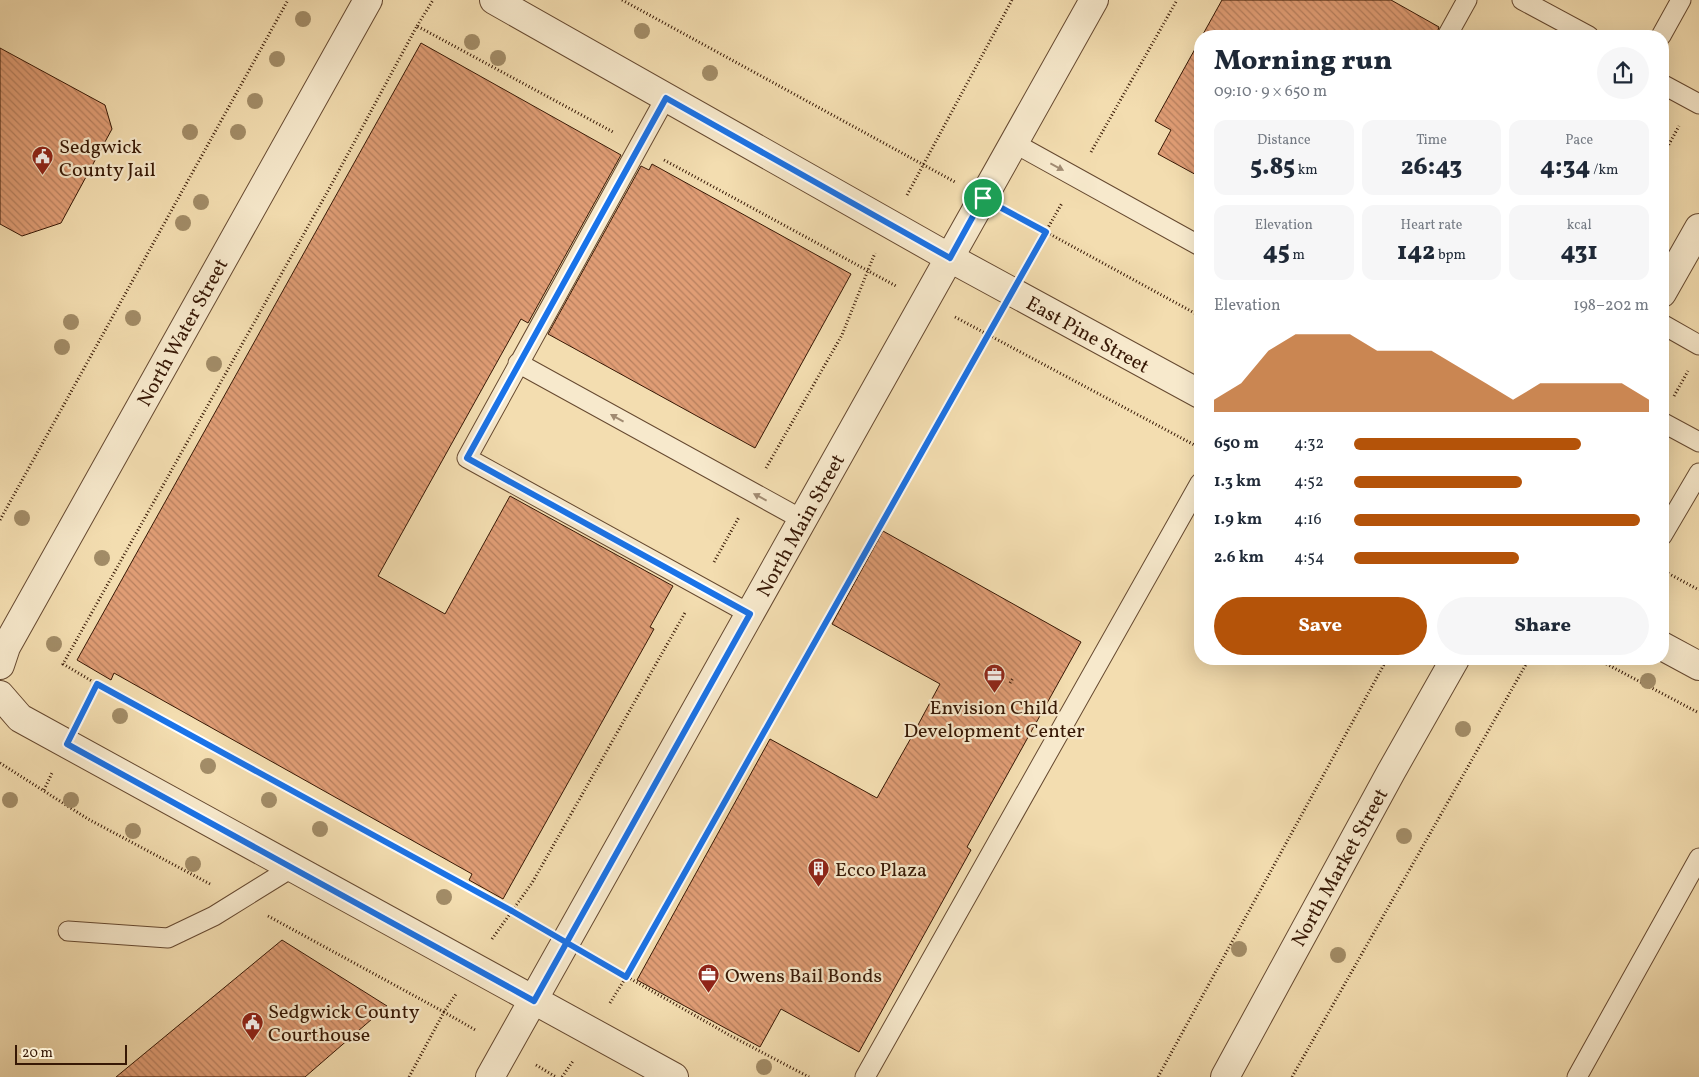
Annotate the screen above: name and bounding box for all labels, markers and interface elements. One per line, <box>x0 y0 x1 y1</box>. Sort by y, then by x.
text: Morning run <box>1214 42 1392 81</box>
button: share <box>1597 47 1649 99</box>
text: 09:10 · 9 × 650 m <box>1214 81 1327 103</box>
text: Distance <box>1257 131 1311 150</box>
text: Time <box>1416 131 1447 150</box>
text: Pace <box>1565 131 1593 150</box>
place label: Sedgwick County Jail <box>59 134 156 185</box>
public building icon: Sedgwick County Jail <box>31 145 55 176</box>
text: 5.85 <box>1250 150 1295 185</box>
text: 26:43 <box>1401 150 1462 185</box>
text: 4:34 <box>1540 150 1591 185</box>
text: km <box>1295 161 1318 180</box>
text: /km <box>1591 161 1618 180</box>
one-way arrow <box>1050 162 1064 171</box>
pin <box>962 177 1004 219</box>
icon: arrive <box>969 184 997 212</box>
text: Elevation <box>1255 216 1313 235</box>
text: Heart rate <box>1401 216 1462 235</box>
text: kcal <box>1567 216 1592 235</box>
text: 45 <box>1263 235 1290 270</box>
text: 142 <box>1397 235 1435 270</box>
text: 431 <box>1561 235 1598 270</box>
text: m <box>1290 246 1305 265</box>
text: bpm <box>1435 246 1466 265</box>
street label: North Water Street <box>131 254 236 412</box>
street label: East Pine Street <box>1020 290 1154 381</box>
text: Elevation <box>1214 295 1281 317</box>
text: 198–202 m <box>1573 295 1649 317</box>
one-way arrow <box>610 414 625 422</box>
text: 650 m <box>1214 433 1259 455</box>
text: 4:32 <box>1294 433 1324 455</box>
street label: North Main Street <box>751 449 853 603</box>
text: 1.3 km <box>1214 471 1261 493</box>
text: 4:52 <box>1294 471 1324 493</box>
one-way arrow <box>753 492 766 501</box>
text: 1.9 km <box>1214 509 1262 531</box>
text: 4:16 <box>1294 509 1322 531</box>
text: 2.6 km <box>1214 547 1264 569</box>
text: 4:54 <box>1294 547 1325 569</box>
button: Save <box>1214 597 1427 655</box>
button: Share <box>1437 597 1649 655</box>
office icon: Envision Child Development Center <box>982 663 1006 694</box>
place label: Envision Child Development Center <box>903 695 1085 746</box>
street label: North Market Street <box>1286 784 1396 952</box>
building icon: Ecco Plaza <box>807 857 831 888</box>
place label: Ecco Plaza <box>835 857 927 885</box>
office icon: Owens Bail Bonds <box>697 963 721 994</box>
place label: Owens Bail Bonds <box>725 963 882 991</box>
place label: Sedgwick County Courthouse <box>268 999 420 1050</box>
public building icon: Sedgwick County Courthouse <box>240 1011 264 1042</box>
scale bar <box>15 1042 128 1065</box>
text: 20 m <box>22 1044 53 1063</box>

